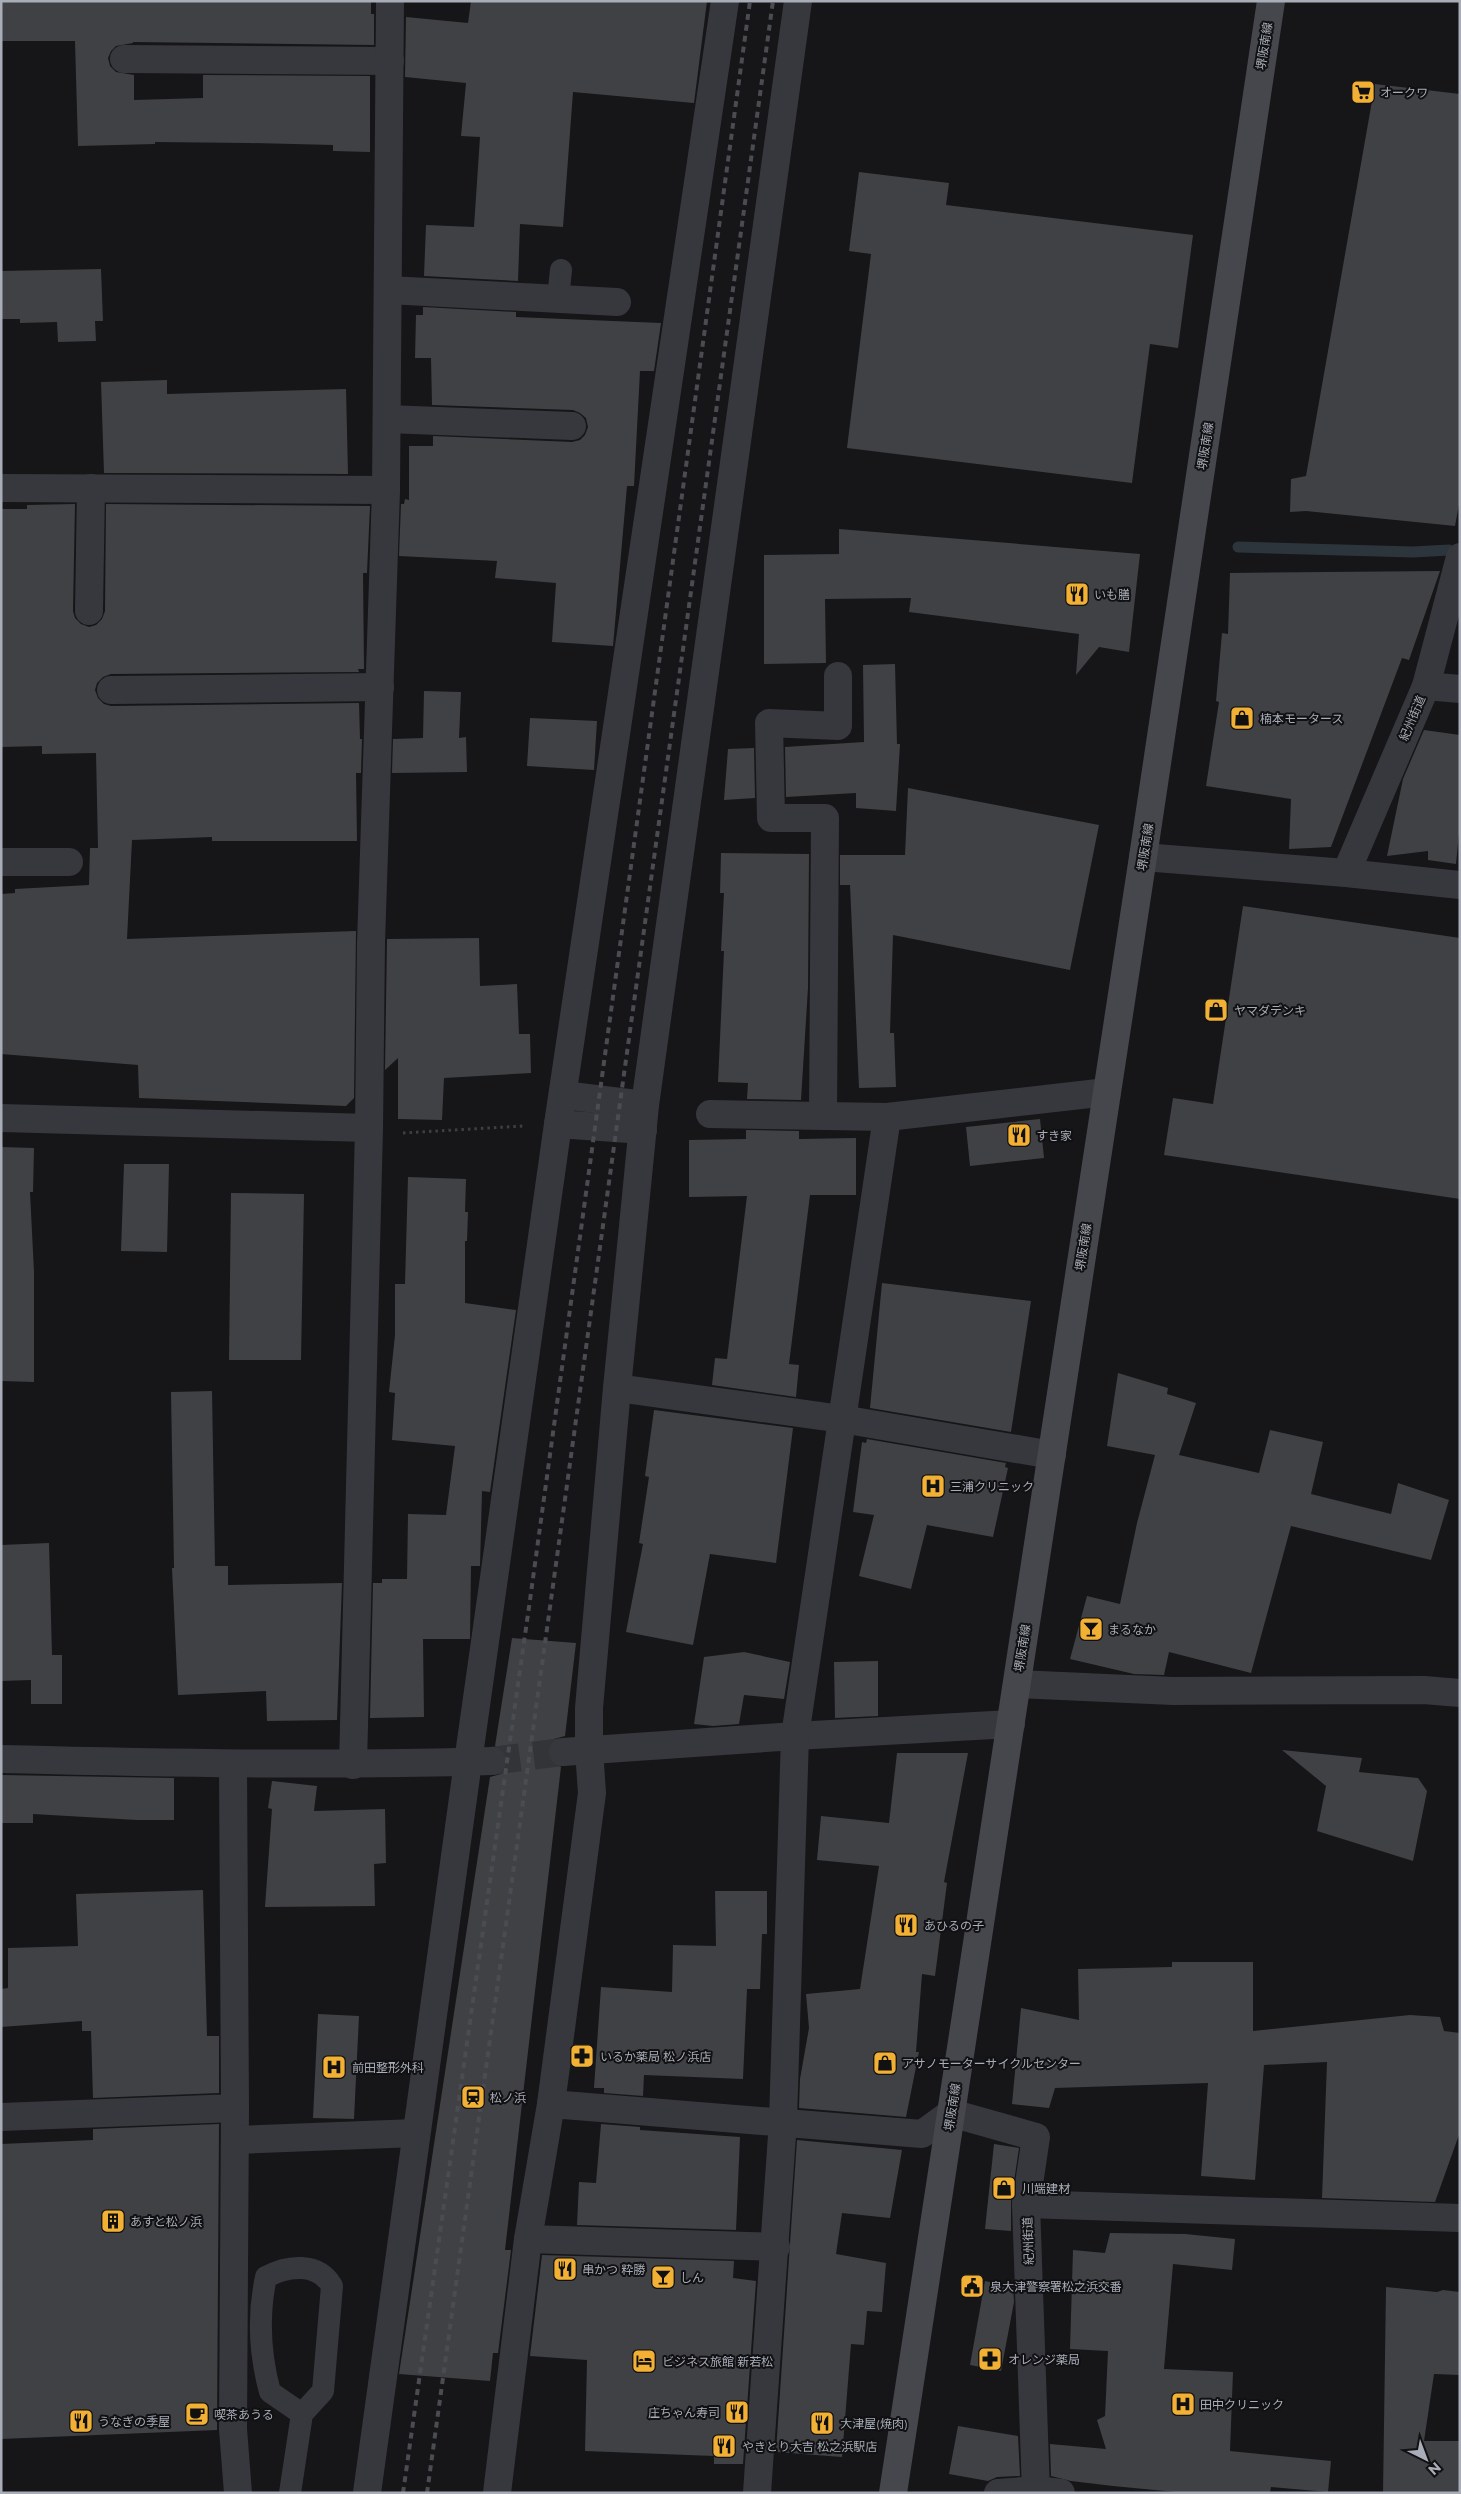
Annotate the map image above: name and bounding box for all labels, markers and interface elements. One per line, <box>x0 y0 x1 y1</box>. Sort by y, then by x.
street label: 堺阪南線 <box>1253 21 1275 71</box>
supermarket icon: オークワ <box>1350 79 1376 105</box>
place label: オークワ <box>1380 85 1428 100</box>
street label: 堺阪南線 <box>1194 421 1216 471</box>
restaurant icon: いも膳 <box>1064 581 1090 607</box>
place label: いも膳 <box>1094 587 1130 602</box>
street label: 紀州街道 <box>1396 693 1428 743</box>
shop icon: 楠本モータース <box>1229 705 1255 731</box>
place label: 楠本モータース <box>1260 711 1343 726</box>
street label: 堺阪南線 <box>1134 822 1156 872</box>
shop icon: ヤマダデンキ <box>1203 997 1229 1023</box>
place label: ヤマダデンキ <box>1234 1003 1306 1018</box>
restaurant icon: すき家 <box>1006 1122 1032 1148</box>
place label: すき家 <box>1036 1128 1072 1143</box>
street label: 堺阪南線 <box>1072 1222 1094 1272</box>
hospital icon: 三浦クリニック <box>920 1473 946 1499</box>
place label: 三浦クリニック <box>950 1479 1034 1494</box>
bar icon: まるなか <box>1078 1616 1104 1642</box>
place label: まるなか <box>1108 1622 1156 1637</box>
street label: 堺阪南線 <box>1011 1623 1033 1673</box>
restaurant icon: あひるの子 <box>893 1912 919 1938</box>
place label: あひるの子 <box>924 1918 984 1933</box>
pharmacy icon: いるか薬局 松ノ浜店 <box>569 2043 595 2069</box>
place label: いるか薬局 松ノ浜店 <box>600 2049 711 2064</box>
shop icon: アサノモーターサイクルセンター <box>872 2050 898 2076</box>
hospital icon: 前田整形外科 <box>321 2054 347 2080</box>
place label: アサノモーターサイクルセンター <box>902 2056 1081 2071</box>
place label: 前田整形外科 <box>352 2060 424 2075</box>
street label: 堺阪南線 <box>941 2082 963 2132</box>
station icon: 松ノ浜 <box>460 2084 486 2110</box>
place label: 松ノ浜 <box>490 2090 526 2105</box>
shop icon: 川端建材 <box>991 2175 1017 2201</box>
place label: 川端建材 <box>1022 2181 1070 2196</box>
building icon: あすと松ノ浜 <box>100 2208 126 2234</box>
place label: あすと松ノ浜 <box>130 2214 202 2229</box>
street label: 紀州街道 <box>1020 2217 1036 2265</box>
restaurant icon: 串かつ 粋勝 <box>552 2256 578 2282</box>
place label: 串かつ 粋勝 <box>582 2262 645 2277</box>
bar icon: しん <box>650 2264 676 2290</box>
place label: しん <box>680 2270 704 2285</box>
public building icon: 泉大津警察署松之浜交番 <box>959 2273 985 2299</box>
place label: 泉大津警察署松之浜交番 <box>990 2279 1122 2294</box>
pharmacy icon: オレンジ薬局 <box>977 2346 1003 2372</box>
hotel icon: ビジネス旅館 新若松 <box>631 2348 657 2374</box>
place label: オレンジ薬局 <box>1008 2352 1080 2367</box>
place label: ビジネス旅館 新若松 <box>662 2354 773 2369</box>
hospital icon: 田中クリニック <box>1170 2391 1196 2417</box>
place label: 田中クリニック <box>1200 2397 1284 2412</box>
restaurant icon: 庄ちゃん寿司 <box>724 2399 750 2425</box>
cafe icon: 喫茶あうる <box>184 2401 210 2427</box>
place label: 庄ちゃん寿司 <box>648 2405 720 2420</box>
place label: 喫茶あうる <box>214 2407 274 2422</box>
restaurant icon: うなぎの季屋 <box>68 2408 94 2434</box>
restaurant icon: 大津屋(焼肉) <box>809 2410 835 2436</box>
place label: うなぎの季屋 <box>98 2414 170 2429</box>
place label: 大津屋(焼肉) <box>840 2416 908 2431</box>
restaurant icon: やきとり大吉 松之浜駅店 <box>711 2433 737 2459</box>
north arrow <box>1401 2434 1451 2484</box>
place label: やきとり大吉 松之浜駅店 <box>742 2439 877 2454</box>
text: N <box>1424 2458 1445 2479</box>

